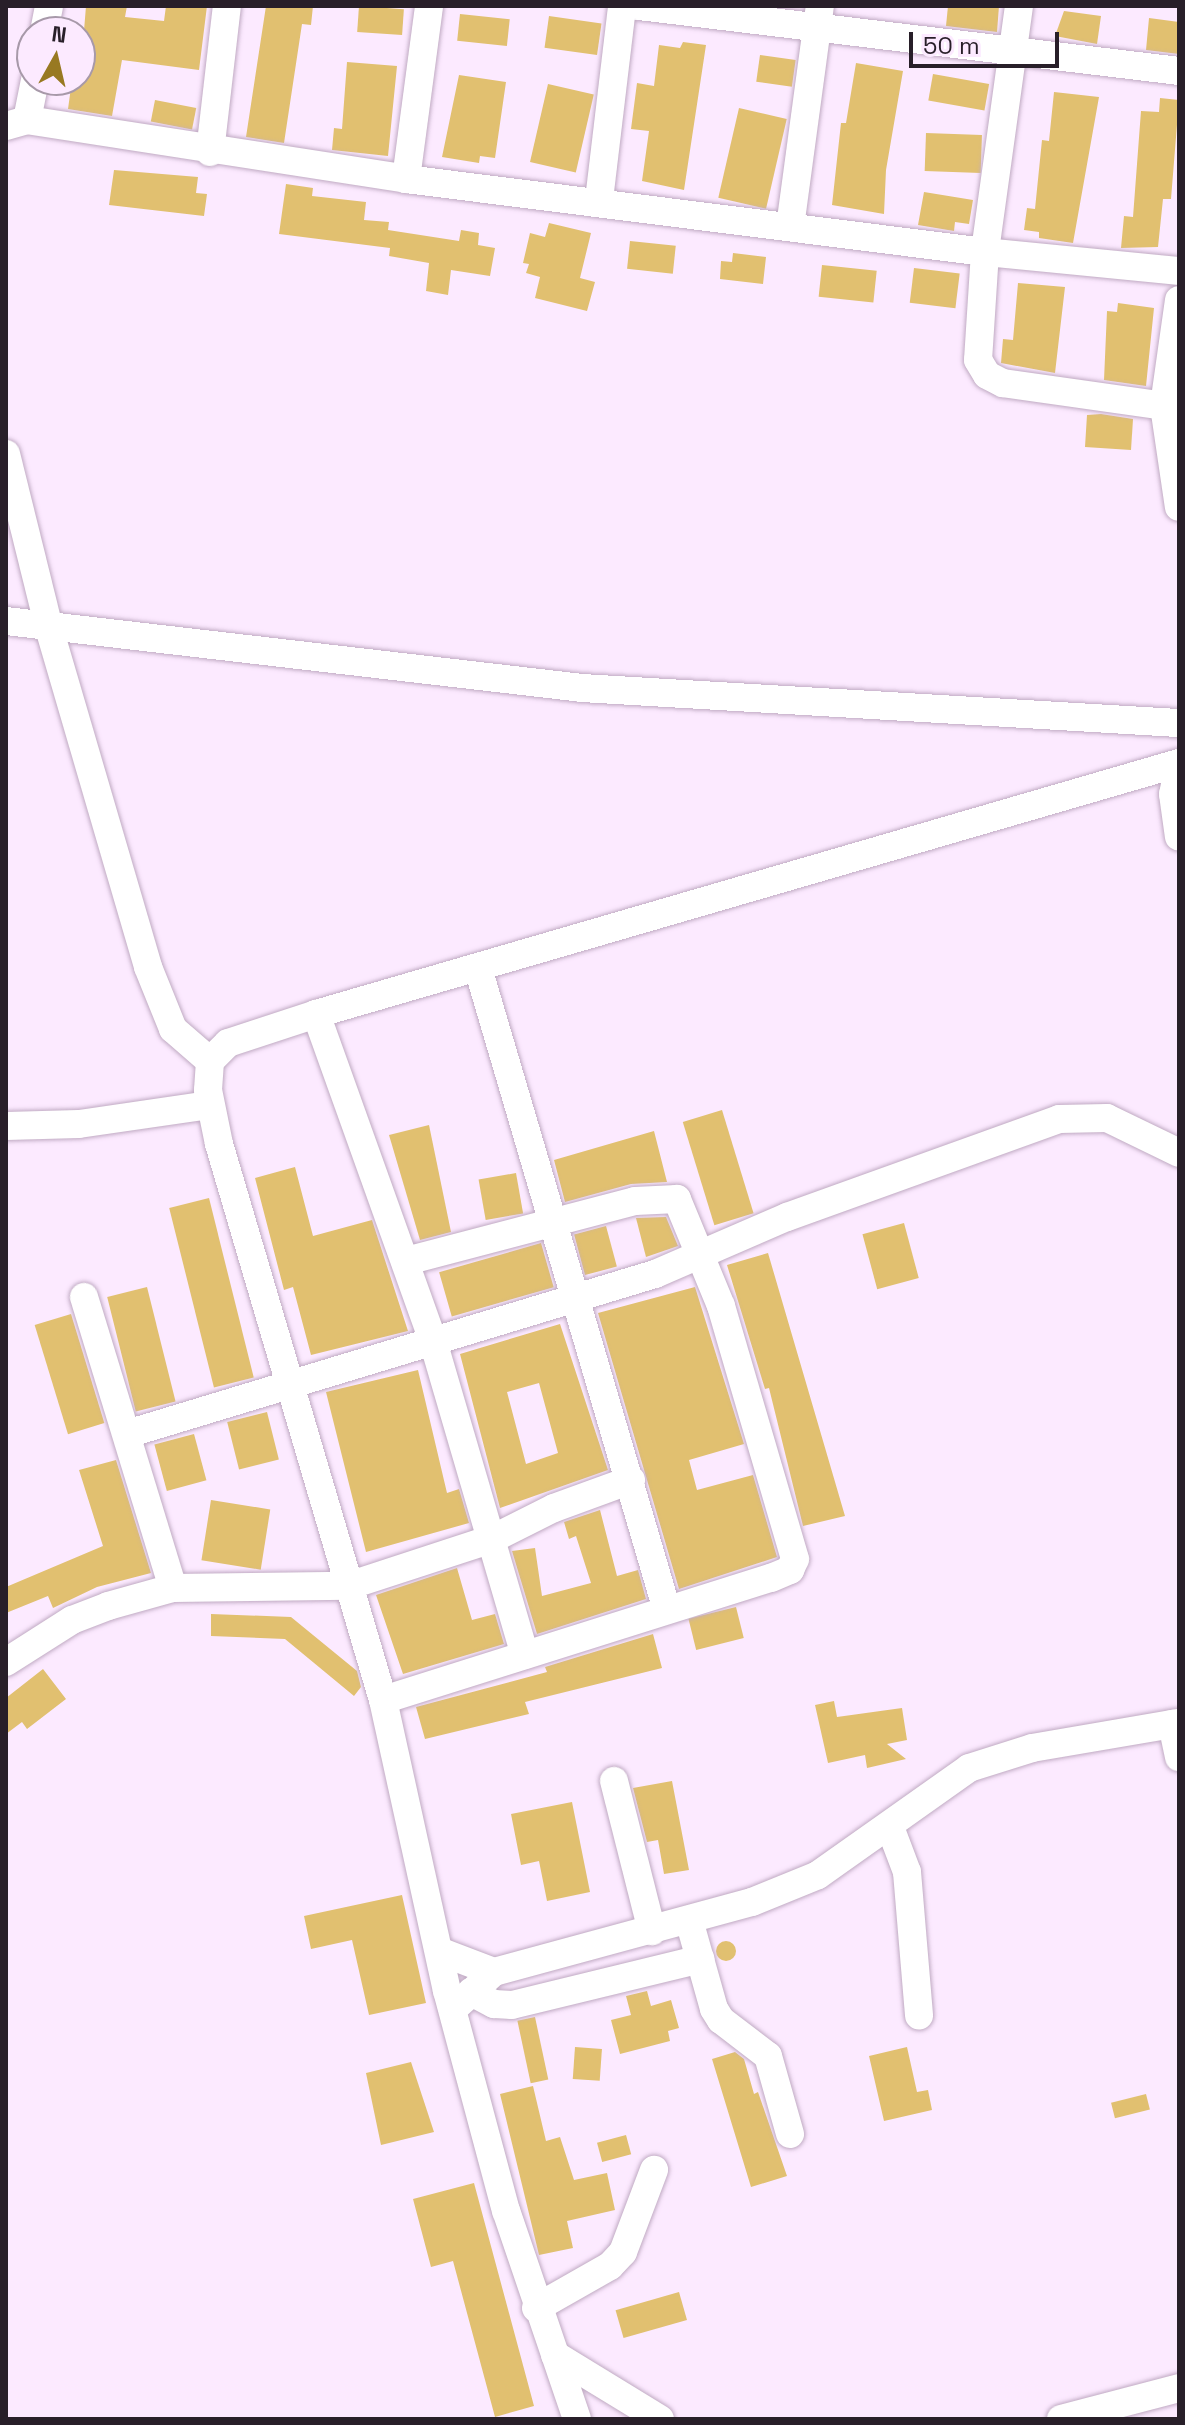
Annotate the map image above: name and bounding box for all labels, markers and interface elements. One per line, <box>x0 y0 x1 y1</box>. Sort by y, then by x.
north arrow <box>16 16 96 96</box>
scale bar <box>913 16 1063 66</box>
text: N <box>50 19 68 49</box>
text: 50 m <box>923 30 980 61</box>

